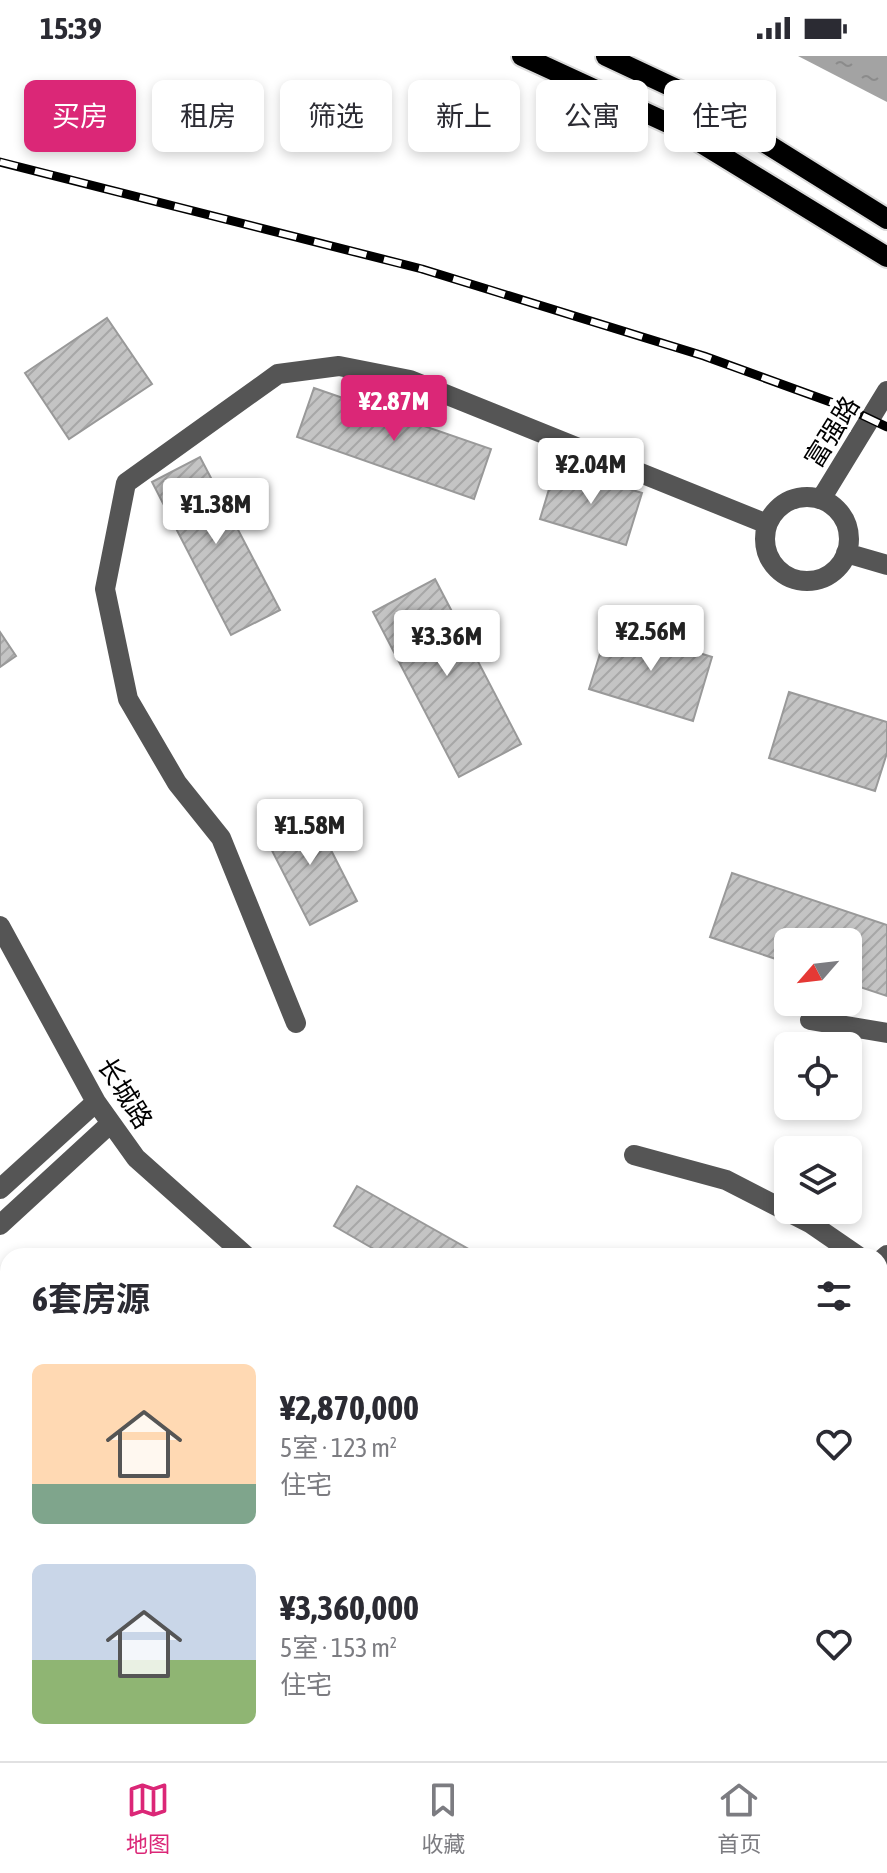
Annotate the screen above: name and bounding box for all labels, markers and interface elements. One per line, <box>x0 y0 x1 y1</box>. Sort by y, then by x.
text: 15:39 <box>40 11 102 45</box>
chip: 买房 <box>24 80 136 152</box>
chip: 租房 <box>152 80 264 152</box>
chip: 筛选 <box>280 80 392 152</box>
chip: 新上 <box>408 80 520 152</box>
chip: 公寓 <box>536 80 648 152</box>
chip: 住宅 <box>664 80 776 152</box>
pin: ¥2.87M <box>329 375 459 443</box>
text: ¥2.87M <box>359 386 429 416</box>
street label: 富强路 <box>799 391 865 473</box>
pin: ¥2.04M <box>526 438 656 506</box>
text: ¥2.04M <box>556 449 626 479</box>
pin: ¥1.38M <box>151 478 281 546</box>
text: ¥1.38M <box>181 489 251 519</box>
pin: ¥2.56M <box>586 605 716 673</box>
pin: ¥3.36M <box>382 610 512 678</box>
text: ¥2.56M <box>616 616 686 646</box>
text: ¥3.36M <box>412 621 482 651</box>
pin: ¥1.58M <box>245 799 375 867</box>
text: ¥1.58M <box>275 810 345 840</box>
north arrow <box>774 928 862 1016</box>
map controls <box>774 928 862 1224</box>
button: locate <box>774 1032 862 1120</box>
street label: 长城路 <box>92 1052 158 1134</box>
button: layers <box>774 1136 862 1224</box>
icon: filters <box>812 1274 856 1318</box>
text: 6套房源 <box>32 1279 150 1318</box>
text: ¥2,870,000 <box>280 1388 419 1427</box>
icon: home <box>96 1396 192 1492</box>
icon: heart <box>812 1422 856 1466</box>
text: 5室 · 123 m² <box>280 1433 397 1463</box>
text: 住宅 <box>280 1470 332 1500</box>
text: ¥3,360,000 <box>280 1588 419 1627</box>
icon: home <box>96 1596 192 1692</box>
icon: heart <box>812 1622 856 1666</box>
text: 5室 · 153 m² <box>280 1633 397 1663</box>
text: 住宅 <box>280 1670 332 1700</box>
tab: 地图 <box>126 1778 170 1858</box>
tab: 收藏 <box>421 1778 465 1858</box>
tab: 首页 <box>717 1778 761 1858</box>

